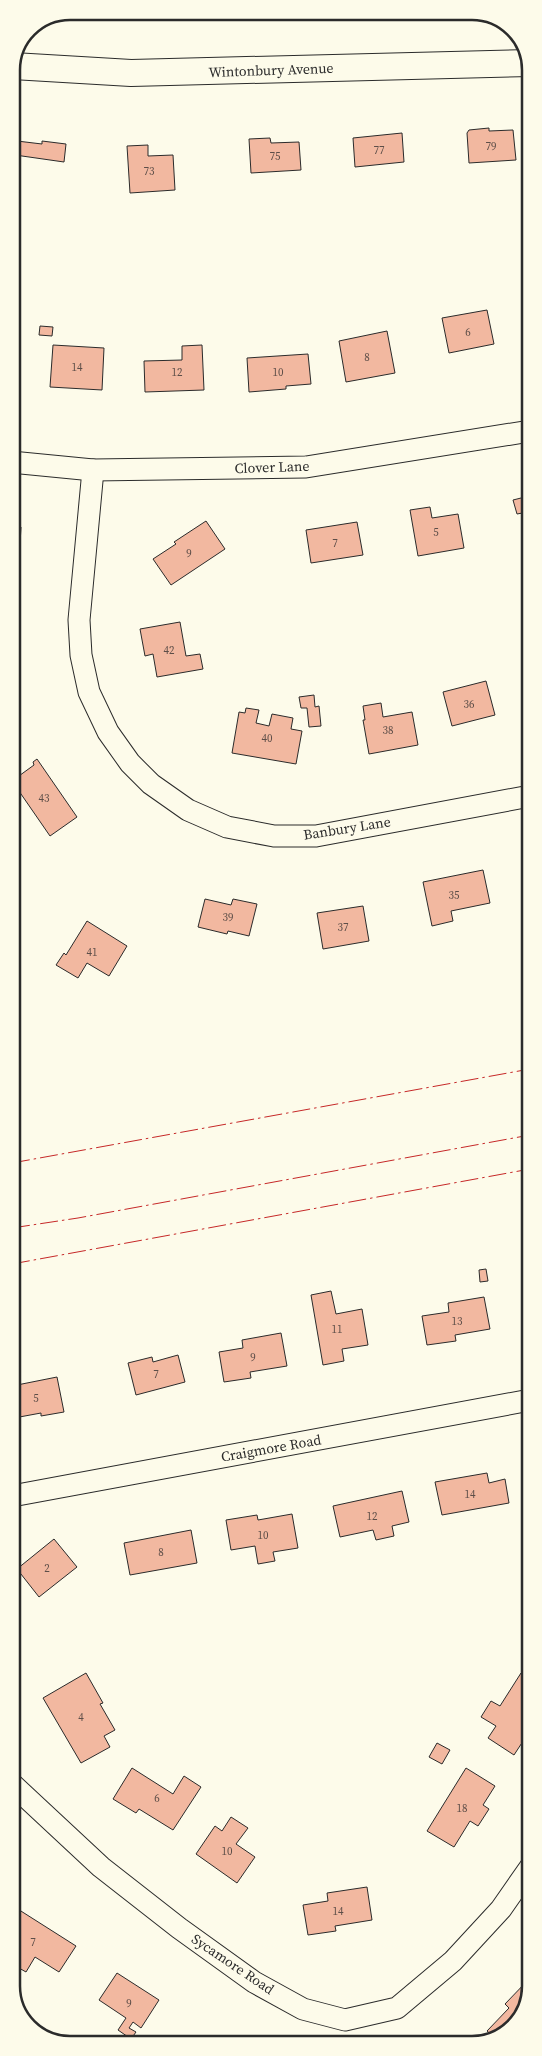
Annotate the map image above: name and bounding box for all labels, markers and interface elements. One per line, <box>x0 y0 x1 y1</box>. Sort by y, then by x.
street label: Wintonbury Avenue <box>208 58 334 82</box>
house number: 79 <box>486 139 497 154</box>
house number: 77 <box>374 143 385 158</box>
house number: 75 <box>270 149 281 164</box>
house number: 73 <box>144 164 155 179</box>
house number: 6 <box>465 325 471 340</box>
house number: 8 <box>364 350 370 365</box>
house number: 14 <box>72 360 83 375</box>
house number: 12 <box>172 365 183 380</box>
house number: 10 <box>273 365 284 380</box>
street label: Clover Lane <box>234 456 310 478</box>
house number: 5 <box>433 525 439 540</box>
house number: 7 <box>332 536 338 551</box>
house number: 9 <box>186 546 192 561</box>
house number: 42 <box>164 643 175 658</box>
house number: 36 <box>464 697 475 712</box>
house number: 38 <box>383 723 394 738</box>
house number: 40 <box>262 731 273 746</box>
house number: 43 <box>39 791 50 806</box>
street label: Banbury Lane <box>302 811 392 845</box>
house number: 35 <box>449 888 460 903</box>
house number: 39 <box>223 910 234 925</box>
house number: 37 <box>338 920 349 935</box>
house number: 41 <box>87 945 98 960</box>
house number: 13 <box>452 1314 463 1329</box>
house number: 11 <box>332 1322 343 1337</box>
house number: 9 <box>250 1350 256 1365</box>
house number: 7 <box>153 1367 159 1382</box>
house number: 5 <box>33 1391 39 1406</box>
street label: Craigmore Road <box>219 1429 323 1467</box>
house number: 14 <box>465 1487 476 1502</box>
house number: 12 <box>367 1509 378 1524</box>
house number: 10 <box>258 1528 269 1543</box>
house number: 8 <box>158 1545 164 1560</box>
house number: 2 <box>44 1561 50 1576</box>
house number: 4 <box>78 1710 84 1725</box>
house number: 6 <box>154 1791 160 1806</box>
house number: 18 <box>457 1801 468 1816</box>
house number: 10 <box>222 1844 233 1859</box>
house number: 14 <box>333 1904 344 1919</box>
street label: Sycamore Road <box>188 1929 278 1999</box>
house number: 7 <box>30 1935 36 1950</box>
house number: 9 <box>126 1996 132 2011</box>

